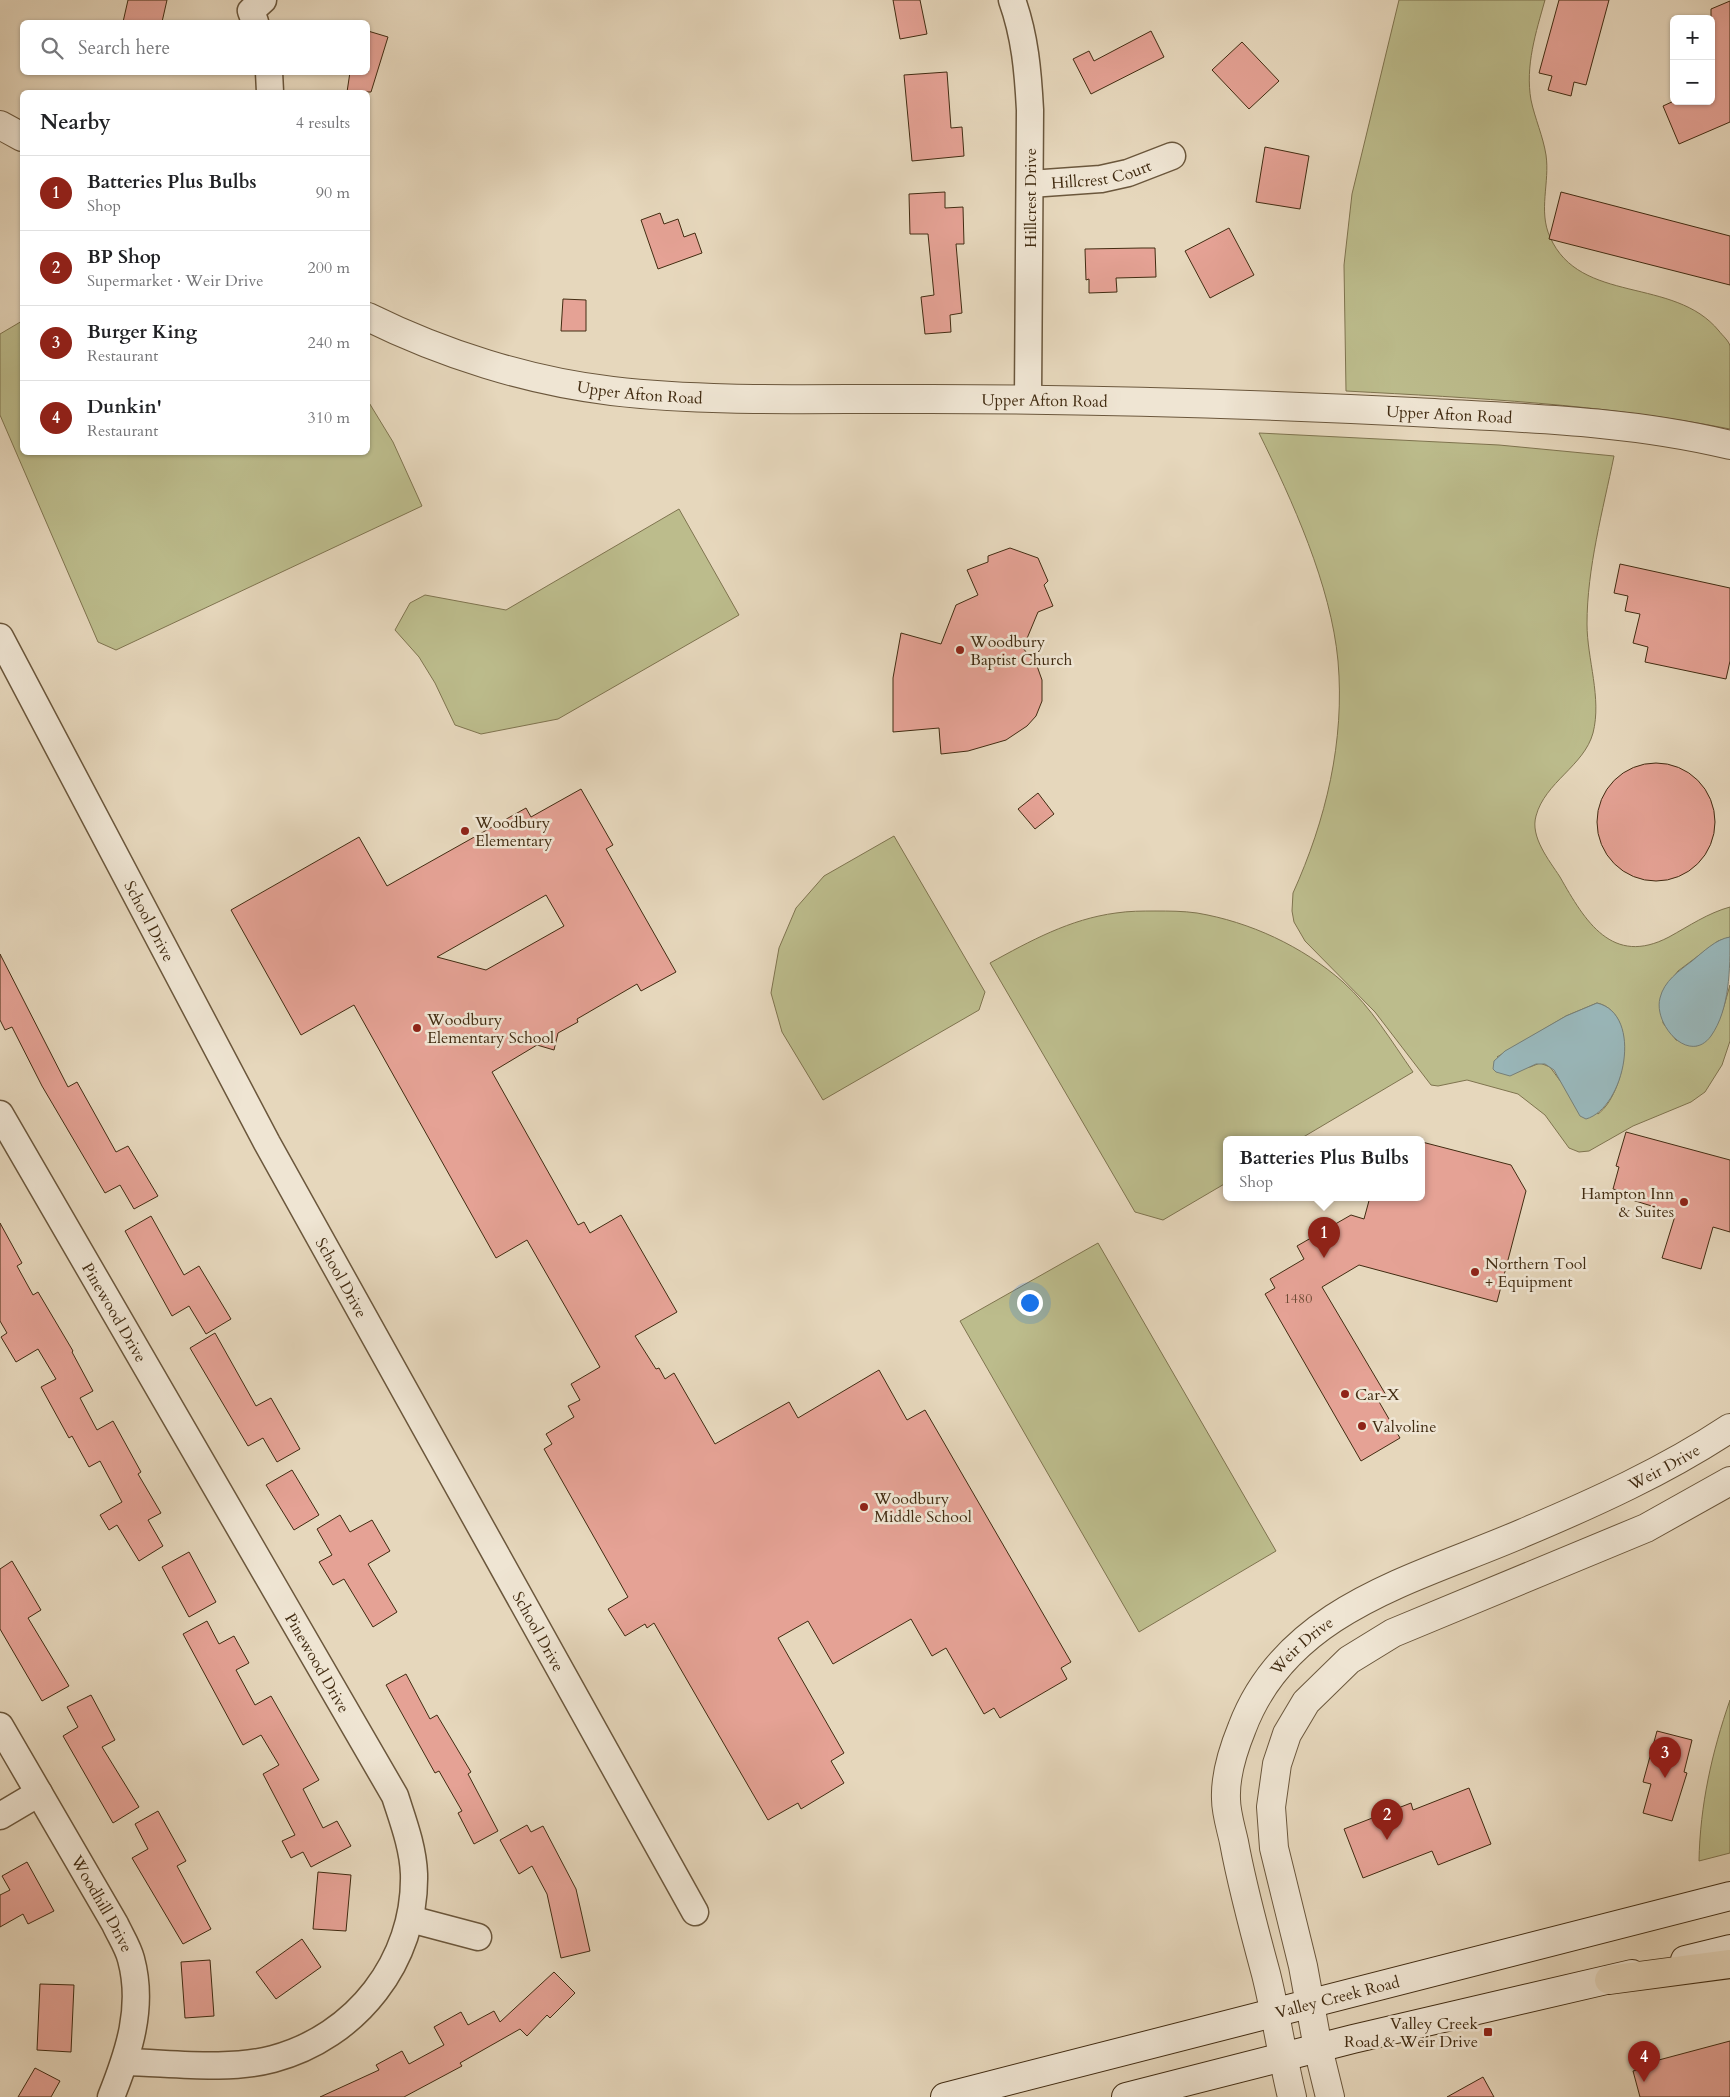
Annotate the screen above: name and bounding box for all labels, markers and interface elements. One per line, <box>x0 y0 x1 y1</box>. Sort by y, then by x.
map controls <box>1670 15 1715 105</box>
button: + <box>1670 15 1715 60</box>
search box <box>20 20 370 75</box>
icon: search <box>38 34 66 62</box>
text: Search here <box>78 35 170 61</box>
button: − <box>1670 60 1715 105</box>
text: Nearby <box>40 108 111 137</box>
text: 4 results <box>296 112 350 134</box>
street label: Hillcrest Drive <box>1020 148 1042 248</box>
street label: Hillcrest Court <box>1050 155 1155 194</box>
text: Batteries Plus Bulbs <box>87 169 257 195</box>
text: 1 <box>52 182 60 204</box>
text: 90 m <box>316 182 350 204</box>
text: Shop <box>87 195 121 217</box>
text: BP Shop <box>87 244 161 270</box>
text: 2 <box>52 257 60 279</box>
text: 200 m <box>308 257 350 279</box>
text: Supermarket · Weir Drive <box>87 270 264 292</box>
text: Burger King <box>87 319 197 345</box>
text: 3 <box>52 332 60 354</box>
text: 240 m <box>308 332 350 354</box>
text: Restaurant <box>87 345 158 367</box>
street label: Upper Afton Road <box>575 376 704 410</box>
street label: Upper Afton Road <box>981 389 1108 413</box>
text: Dunkin' <box>87 394 162 420</box>
street label: Upper Afton Road <box>1386 401 1513 429</box>
text: 4 <box>52 407 60 429</box>
text: 310 m <box>308 407 350 429</box>
text: Restaurant <box>87 420 158 442</box>
place label: Woodbury Baptist Church <box>969 631 1072 671</box>
marker: Woodbury Baptist Church <box>954 644 966 656</box>
place label: Woodbury Elementary <box>474 812 553 852</box>
marker: Woodbury Elementary <box>459 825 471 837</box>
street label: School Drive <box>119 877 179 966</box>
place label: Woodbury Elementary School <box>426 1009 554 1049</box>
marker: Woodbury Elementary School <box>411 1022 423 1034</box>
popup <box>1223 1136 1425 1201</box>
text: Batteries Plus Bulbs <box>1239 1145 1409 1171</box>
text: Shop <box>1239 1171 1273 1193</box>
place label: Hampton Inn & Suites <box>1581 1183 1674 1223</box>
marker: Hampton Inn & Suites <box>1678 1196 1690 1208</box>
pin: 1 <box>1308 1217 1340 1258</box>
street label: School Drive <box>310 1234 372 1322</box>
place label: Northern Tool + Equipment <box>1485 1253 1587 1293</box>
street label: Pinewood Drive <box>76 1259 151 1367</box>
marker: Northern Tool + Equipment <box>1469 1266 1481 1278</box>
house number: 1480 <box>1284 1289 1312 1308</box>
your location <box>1017 1290 1043 1316</box>
place label: Car-X <box>1355 1384 1400 1406</box>
marker: Car-X <box>1339 1388 1351 1400</box>
place label: Valvoline <box>1372 1416 1436 1438</box>
marker: Valvoline <box>1356 1420 1368 1432</box>
street label: Weir Drive <box>1624 1439 1704 1496</box>
place label: Woodbury Middle School <box>873 1488 972 1528</box>
marker: Woodbury Middle School <box>858 1501 870 1513</box>
street label: School Drive <box>507 1588 569 1676</box>
street label: Pinewood Drive <box>279 1609 354 1717</box>
street label: Weir Drive <box>1265 1612 1338 1681</box>
pin: 3 <box>1649 1737 1681 1778</box>
pin: 2 <box>1371 1799 1403 1840</box>
street label: Woodhill Drive <box>65 1851 137 1956</box>
street label: Valley Creek Road <box>1273 1971 1403 2024</box>
place label: Valley Creek Road & Weir Drive <box>1344 2013 1478 2053</box>
marker: Valley Creek Road & Weir Drive <box>1482 2026 1494 2038</box>
pin: 4 <box>1628 2041 1660 2082</box>

